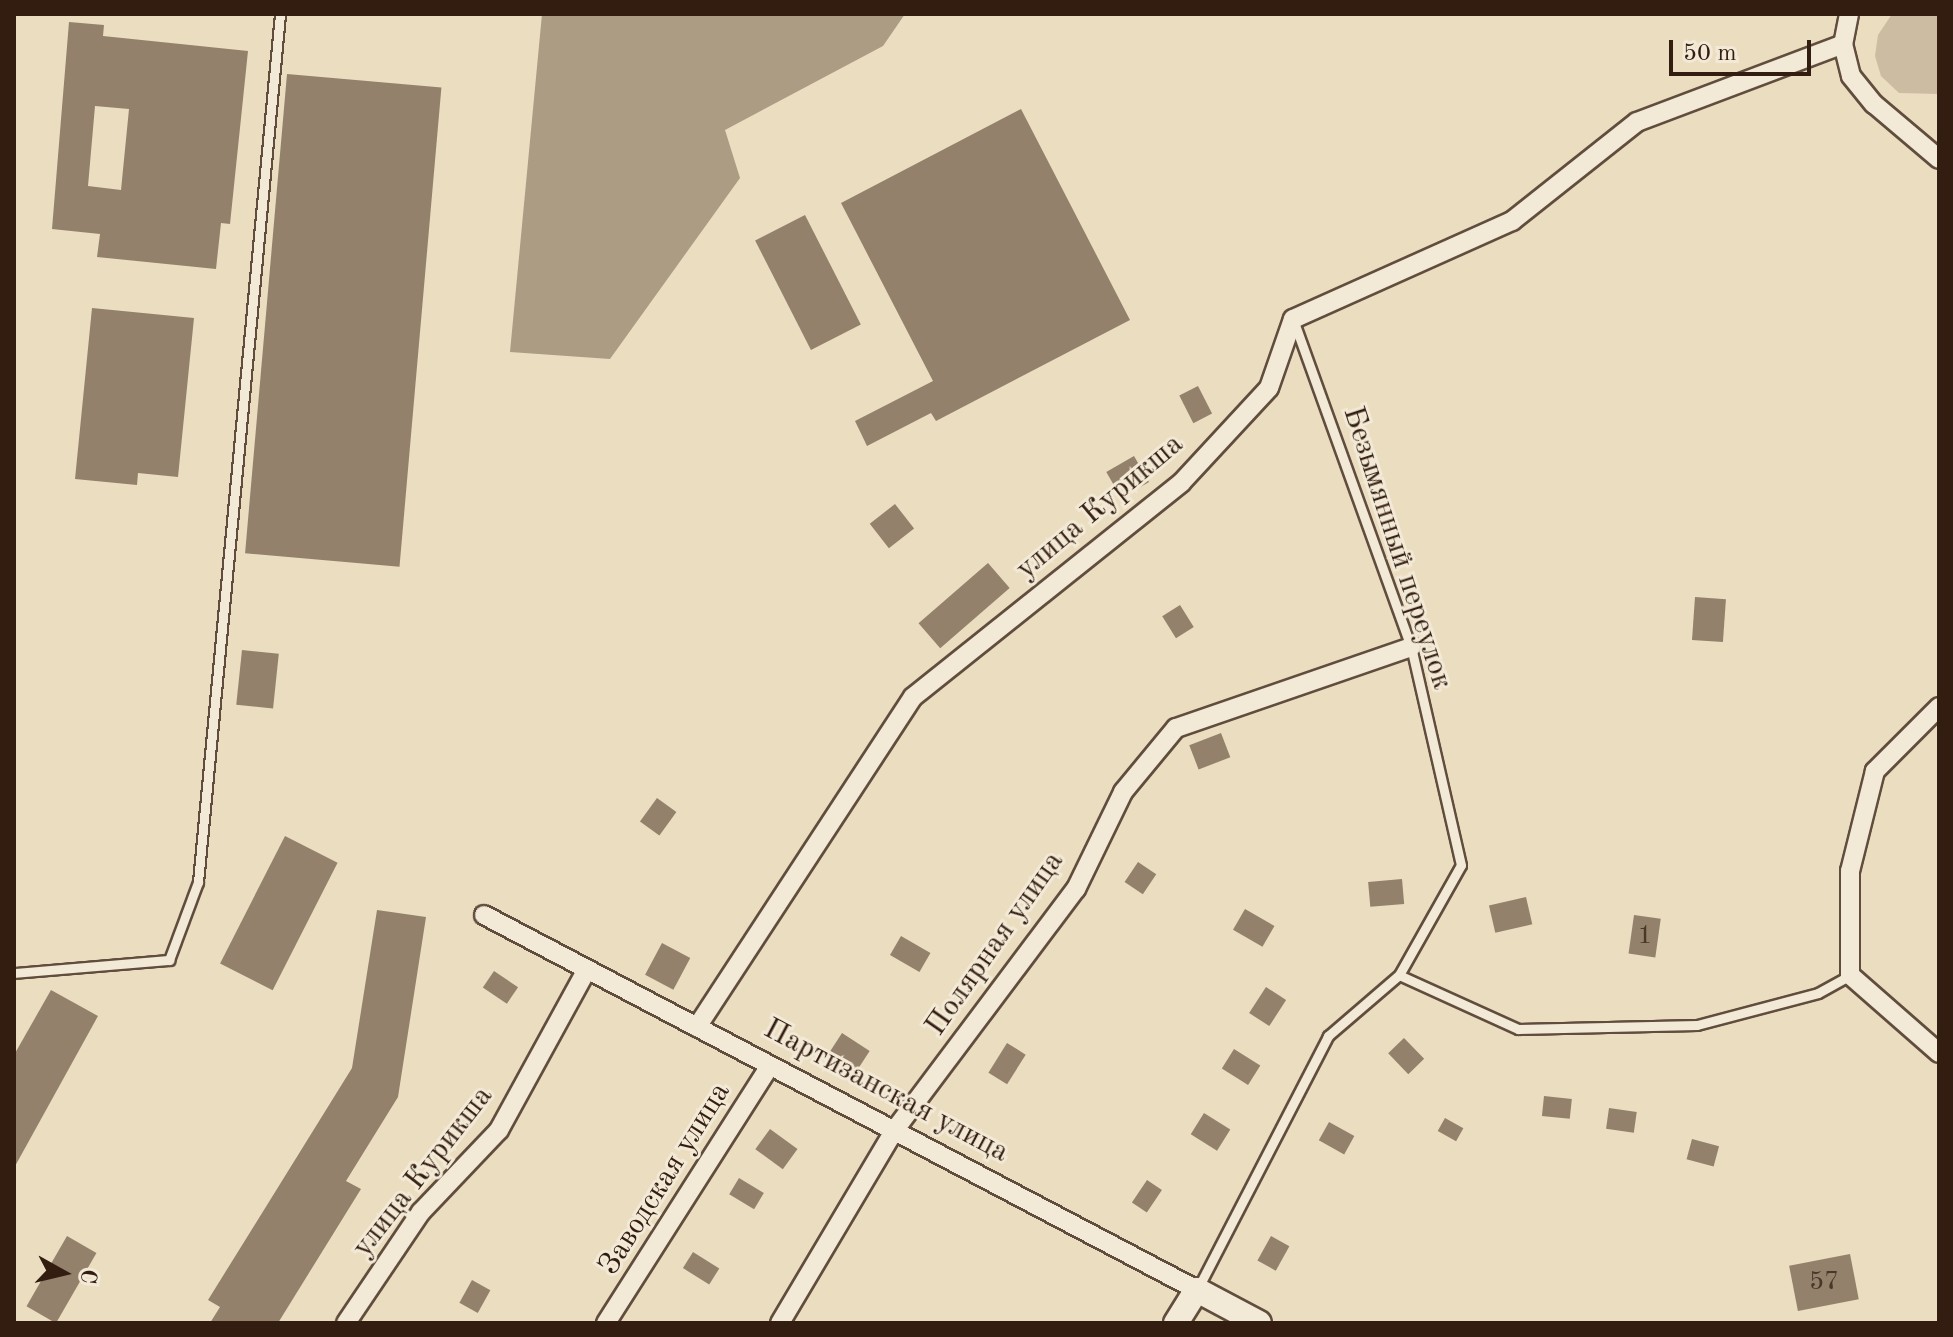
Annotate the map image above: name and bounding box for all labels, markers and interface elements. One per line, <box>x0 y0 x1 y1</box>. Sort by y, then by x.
scale bar <box>1673 24 1815 74</box>
text: 50 m <box>1683 42 1737 66</box>
street label: Безымянный переулок <box>1334 402 1460 694</box>
street label: улица Курикша <box>1009 427 1191 587</box>
street label: Полярная улица <box>918 845 1072 1043</box>
house number: 1 <box>1637 921 1653 953</box>
street label: Партизанская улица <box>757 1011 1015 1171</box>
street label: Заводская улица <box>591 1076 739 1282</box>
street label: улица Курикша <box>345 1079 501 1265</box>
north arrow <box>24 1233 104 1313</box>
house number: 57 <box>1809 1267 1839 1299</box>
text: С <box>76 1268 100 1285</box>

